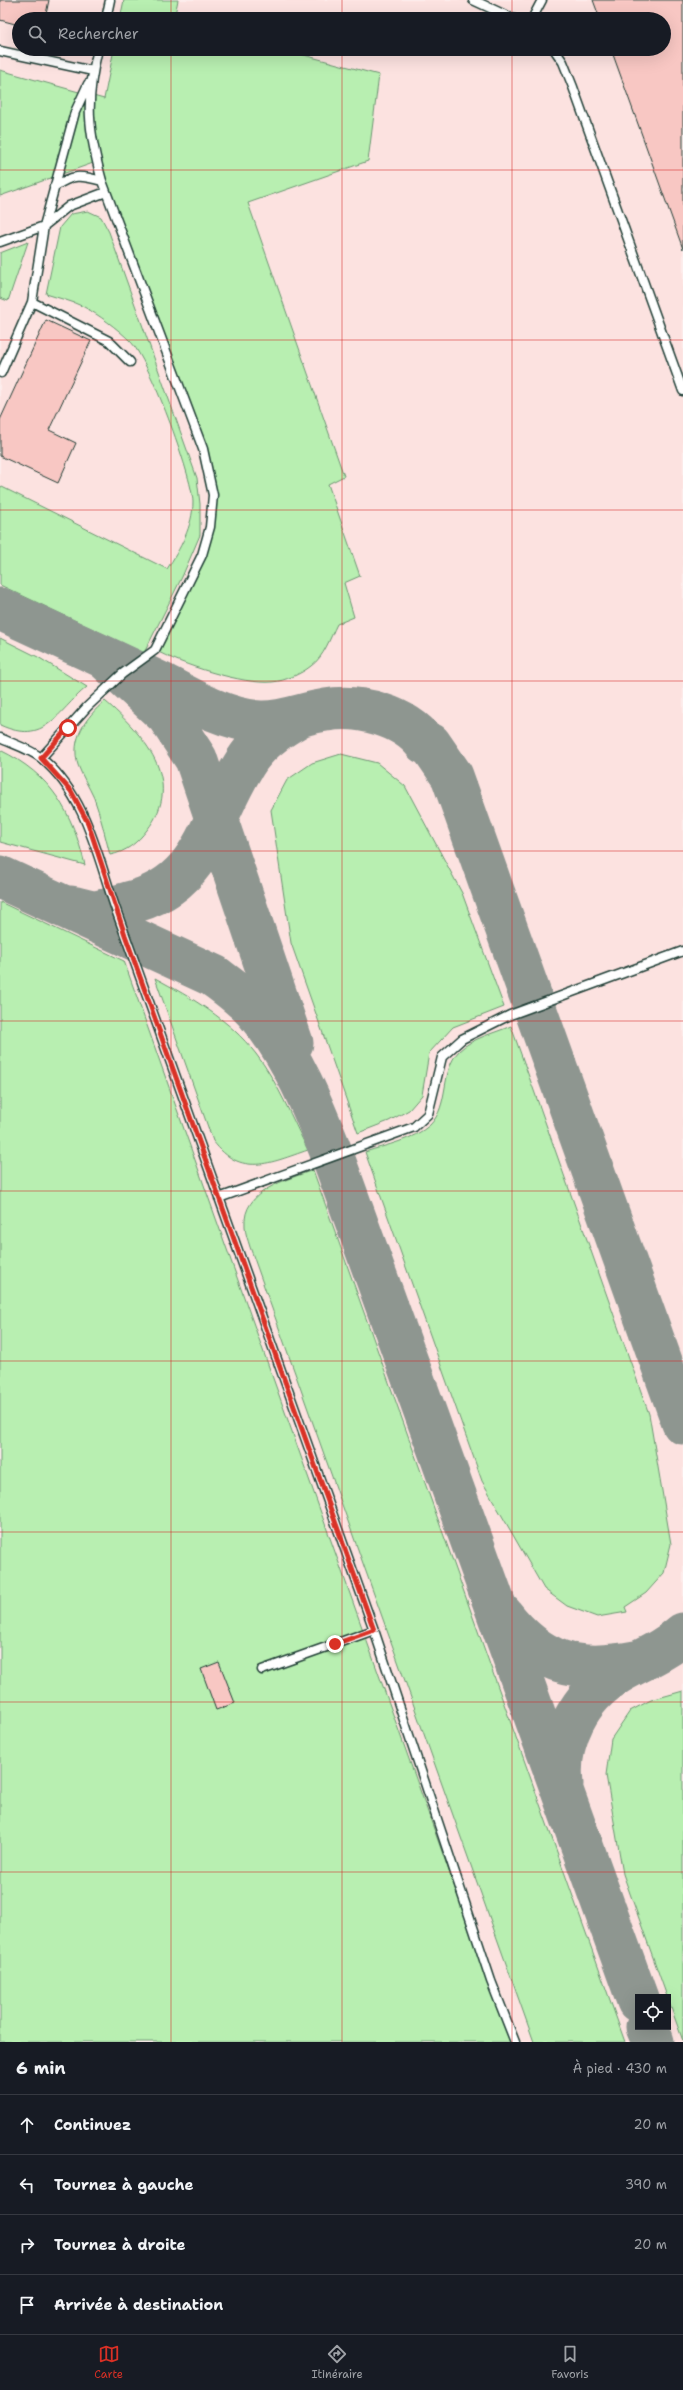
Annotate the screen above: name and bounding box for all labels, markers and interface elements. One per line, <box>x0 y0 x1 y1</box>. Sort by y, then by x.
search box <box>12 12 671 56</box>
icon: search <box>26 23 48 45</box>
text: Rechercher <box>58 24 139 44</box>
route start <box>59 719 77 737</box>
route end <box>326 1635 344 1653</box>
map controls <box>635 1994 671 2030</box>
button: locate <box>635 1994 671 2030</box>
text: 6 min <box>16 2057 66 2079</box>
text: À pied · 430 m <box>573 2060 667 2077</box>
icon: ahead <box>16 2114 38 2136</box>
text: Continuez <box>54 2115 131 2135</box>
text: 20 m <box>634 2116 667 2133</box>
icon: left <box>16 2174 38 2196</box>
text: Tournez à gauche <box>54 2175 194 2195</box>
text: 390 m <box>625 2176 667 2193</box>
icon: right <box>16 2234 38 2256</box>
text: Tournez à droite <box>54 2235 186 2255</box>
text: 20 m <box>634 2236 667 2253</box>
icon: arrive <box>16 2294 38 2316</box>
text: Arrivée à destination <box>54 2295 223 2315</box>
tab: Carte <box>94 2343 123 2382</box>
tab: Itinéraire <box>312 2343 363 2382</box>
tab: Favoris <box>551 2343 589 2382</box>

